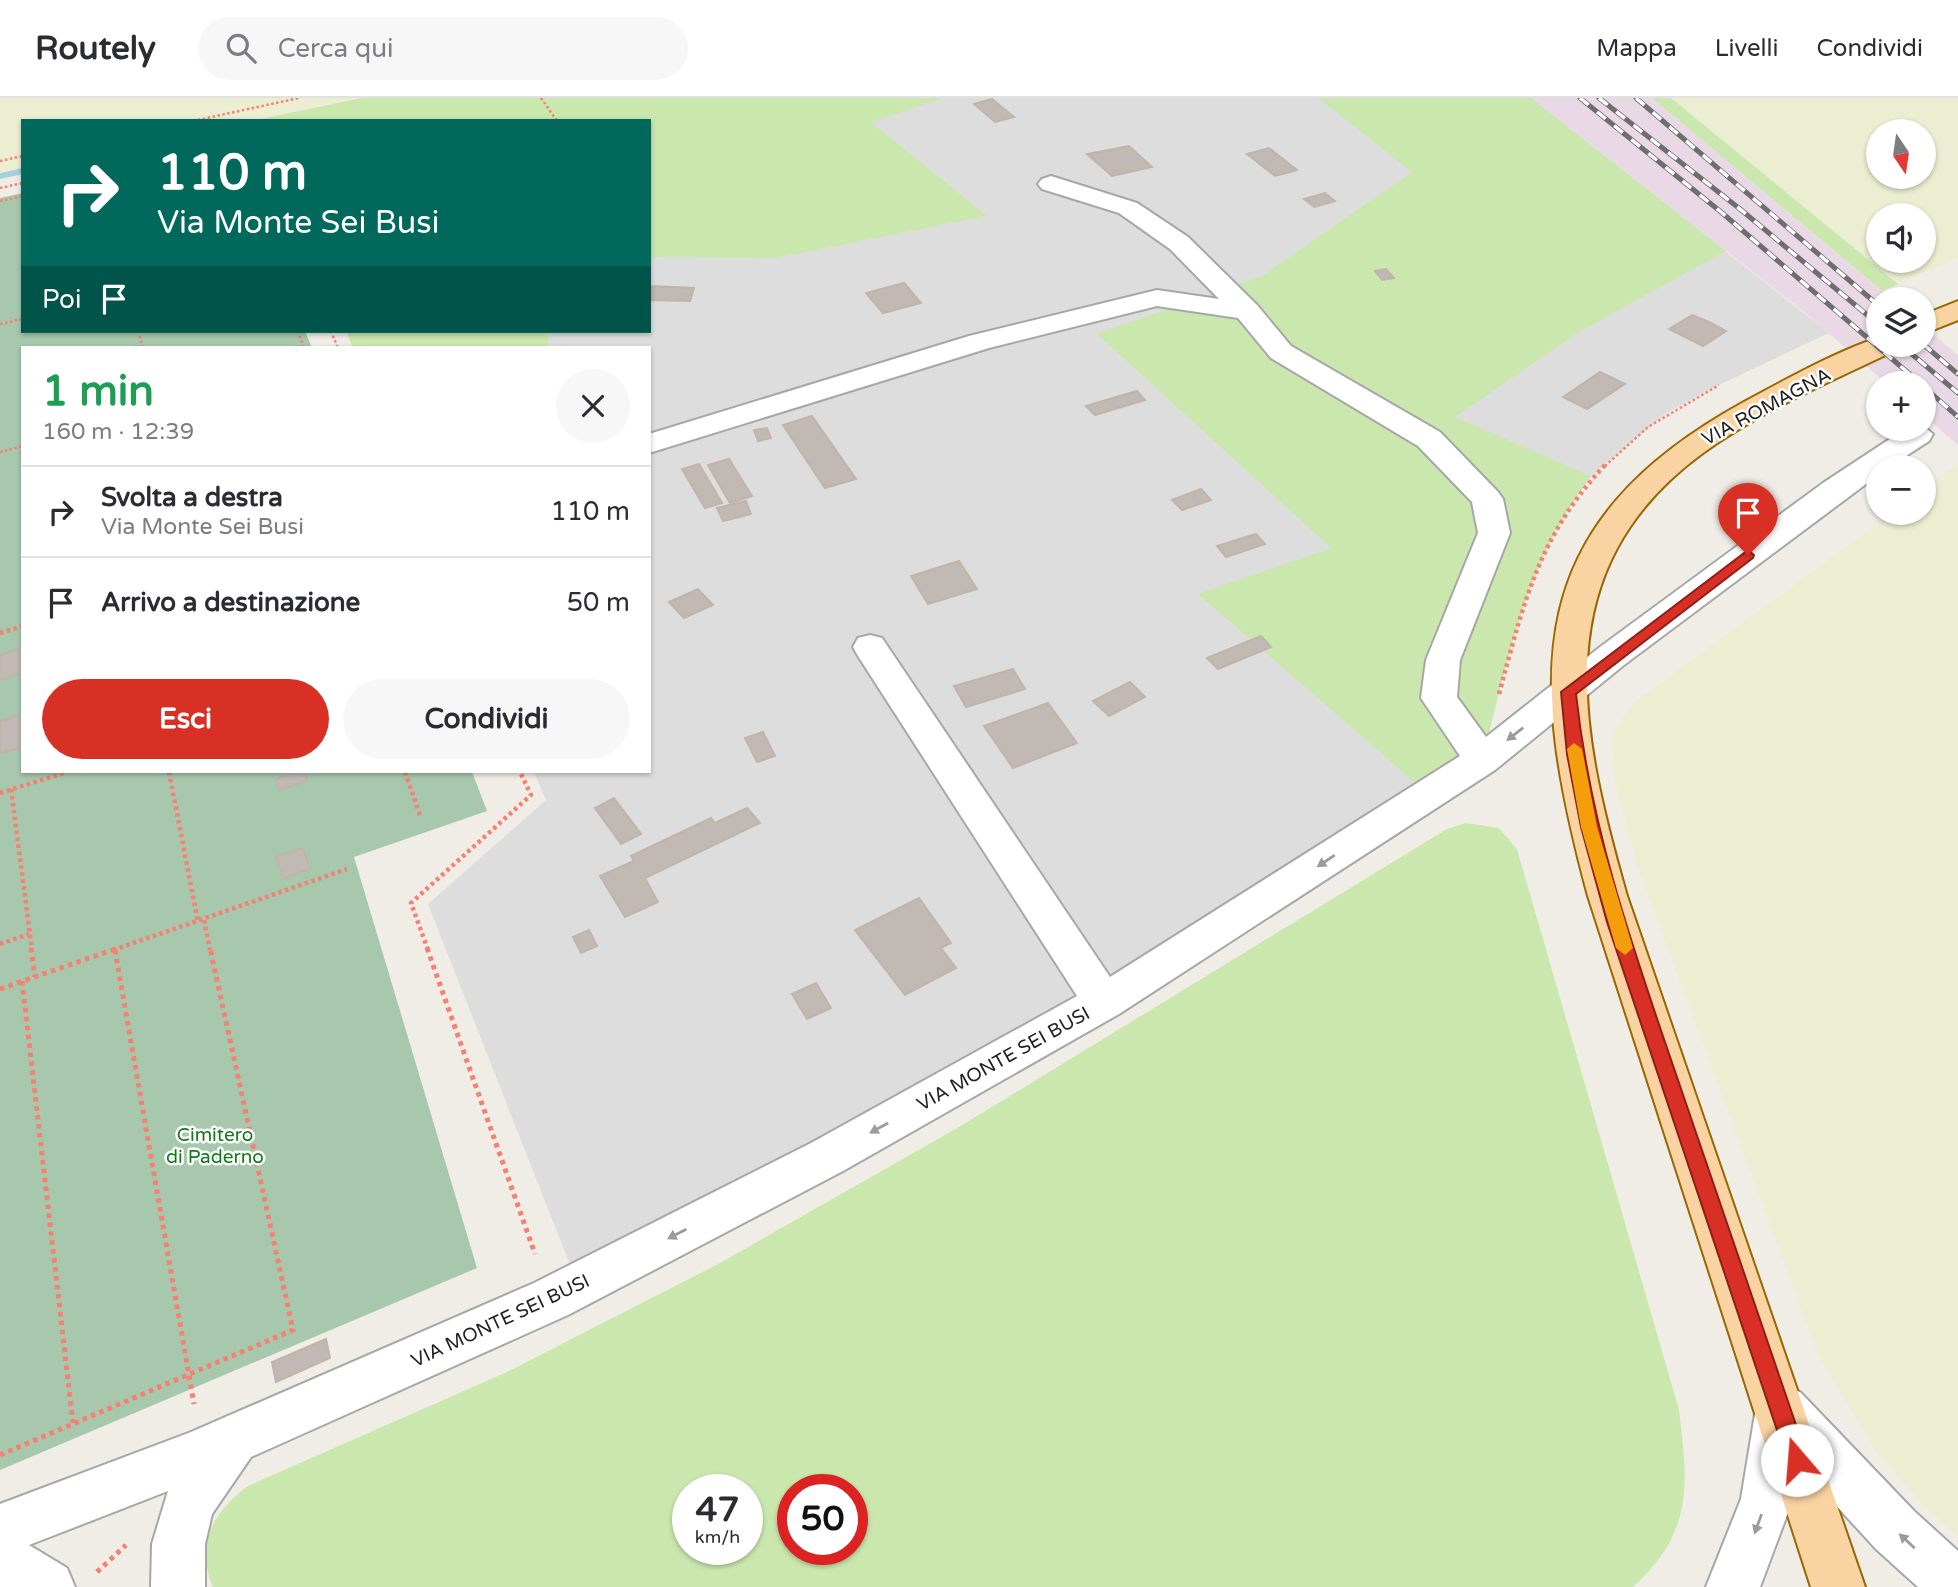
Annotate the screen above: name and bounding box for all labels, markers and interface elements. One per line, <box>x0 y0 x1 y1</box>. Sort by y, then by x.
search box <box>198 17 688 80</box>
text: Routely <box>35 29 156 68</box>
icon: search <box>222 29 260 67</box>
text: Cerca qui <box>278 33 394 64</box>
text: Mappa <box>1596 34 1677 63</box>
text: Livelli <box>1715 34 1779 63</box>
text: Condividi <box>1817 34 1923 63</box>
north arrow <box>1866 119 1936 189</box>
map controls <box>1866 119 1936 525</box>
text: 110 m <box>157 144 307 203</box>
icon: right <box>42 147 133 238</box>
button: sound <box>1866 203 1936 273</box>
text: Via Monte Sei Busi <box>157 204 440 242</box>
icon: arrive <box>95 280 133 318</box>
text: Poi <box>42 284 81 315</box>
button: layers <box>1866 287 1936 357</box>
street label: VIA ROMAGNA <box>1698 364 1835 450</box>
text: 1 min <box>42 366 154 417</box>
button: close <box>556 369 630 443</box>
button: + <box>1866 371 1936 441</box>
text: 160 m · 12:39 <box>42 418 194 446</box>
button: − <box>1866 455 1936 525</box>
text: Svolta a destra <box>101 482 283 513</box>
pin <box>1718 483 1778 555</box>
icon: right <box>42 493 80 531</box>
icon: arrive <box>1729 494 1767 532</box>
text: 110 m <box>550 496 630 527</box>
text: Via Monte Sei Busi <box>101 513 304 541</box>
icon: arrive <box>42 584 80 622</box>
text: Arrivo a destinazione <box>101 587 360 618</box>
text: 50 m <box>567 587 630 618</box>
button: Esci <box>42 679 329 759</box>
button: Condividi <box>343 679 630 759</box>
one-way arrow <box>1506 726 1524 741</box>
one-way arrow <box>1316 854 1336 867</box>
street label: VIA MONTE SEI BUSI <box>913 1002 1094 1116</box>
one-way arrow <box>869 1122 888 1134</box>
park label: Cimitero di Paderno <box>166 1124 264 1168</box>
one-way arrow <box>667 1228 687 1240</box>
street label: VIA MONTE SEI BUSI <box>408 1270 593 1372</box>
position arrow <box>1760 1423 1834 1497</box>
speed limit sign: 50 <box>777 1474 868 1565</box>
text: 47 <box>696 1489 739 1531</box>
one-way arrow <box>1753 1513 1764 1534</box>
text: km/h <box>695 1526 740 1548</box>
one-way arrow <box>1898 1533 1916 1549</box>

